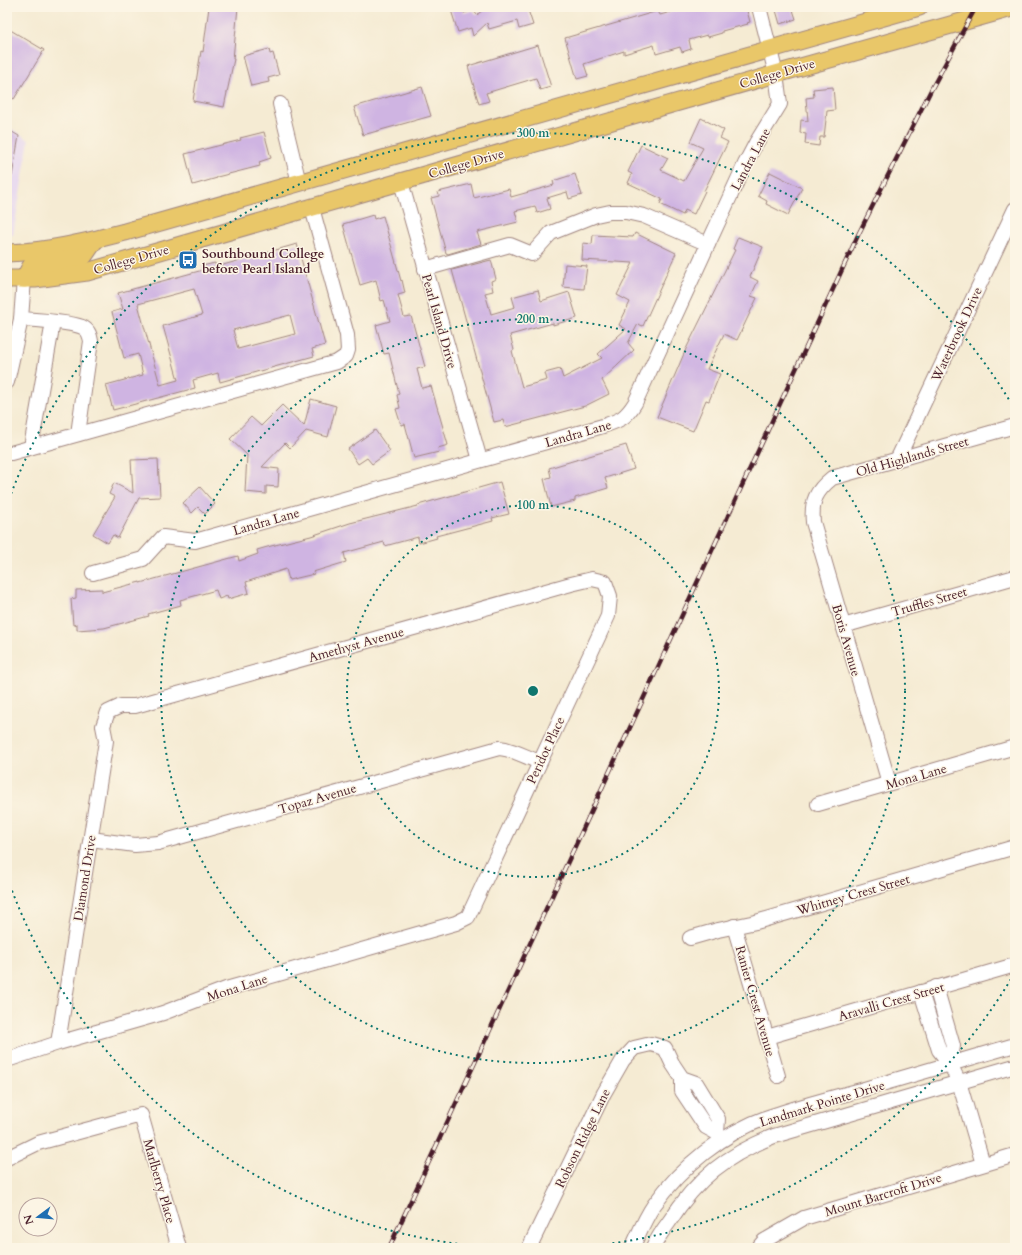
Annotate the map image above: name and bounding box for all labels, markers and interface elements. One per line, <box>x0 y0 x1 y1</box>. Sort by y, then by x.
street label: College Drive <box>737 55 817 93</box>
text: 300 m <box>517 125 550 141</box>
street label: Landra Lane <box>727 125 775 194</box>
street label: College Drive <box>426 145 506 183</box>
street label: College Drive <box>91 241 171 279</box>
place label: Southbound College before Pearl Island <box>202 245 324 278</box>
bus stop icon: Southbound College before Pearl Island <box>177 249 199 271</box>
street label: Pearl Island Drive <box>417 272 461 371</box>
street label: Waterbrook Drive <box>927 284 987 386</box>
text: 200 m <box>517 311 550 327</box>
street label: Landra Lane <box>543 416 614 452</box>
street label: Old Highlands Street <box>854 432 971 482</box>
text: 100 m <box>517 497 550 513</box>
street label: Landra Lane <box>231 504 302 540</box>
street label: Truffles Street <box>889 583 969 621</box>
street label: Boris Avenue <box>827 602 865 679</box>
street label: Amethyst Avenue <box>307 623 406 667</box>
centre of rings <box>526 684 540 698</box>
street label: Peridot Place <box>523 714 569 787</box>
street label: Mona Lane <box>884 760 949 794</box>
street label: Topaz Avenue <box>276 779 359 819</box>
street label: Diamond Drive <box>69 834 101 923</box>
street label: Whitney Crest Street <box>794 870 912 920</box>
street label: Ranier Crest Avenue <box>731 944 779 1059</box>
street label: Mona Lane <box>205 970 270 1006</box>
street label: Aravalli Crest Street <box>836 978 946 1026</box>
street label: Landmark Pointe Drive <box>757 1076 887 1132</box>
street label: Robson Ridge Lane <box>551 1086 615 1191</box>
street label: Marlberry Place <box>138 1137 180 1226</box>
street label: Mount Barcroft Drive <box>823 1169 944 1221</box>
north arrow <box>18 1197 58 1237</box>
text: N <box>20 1213 37 1226</box>

